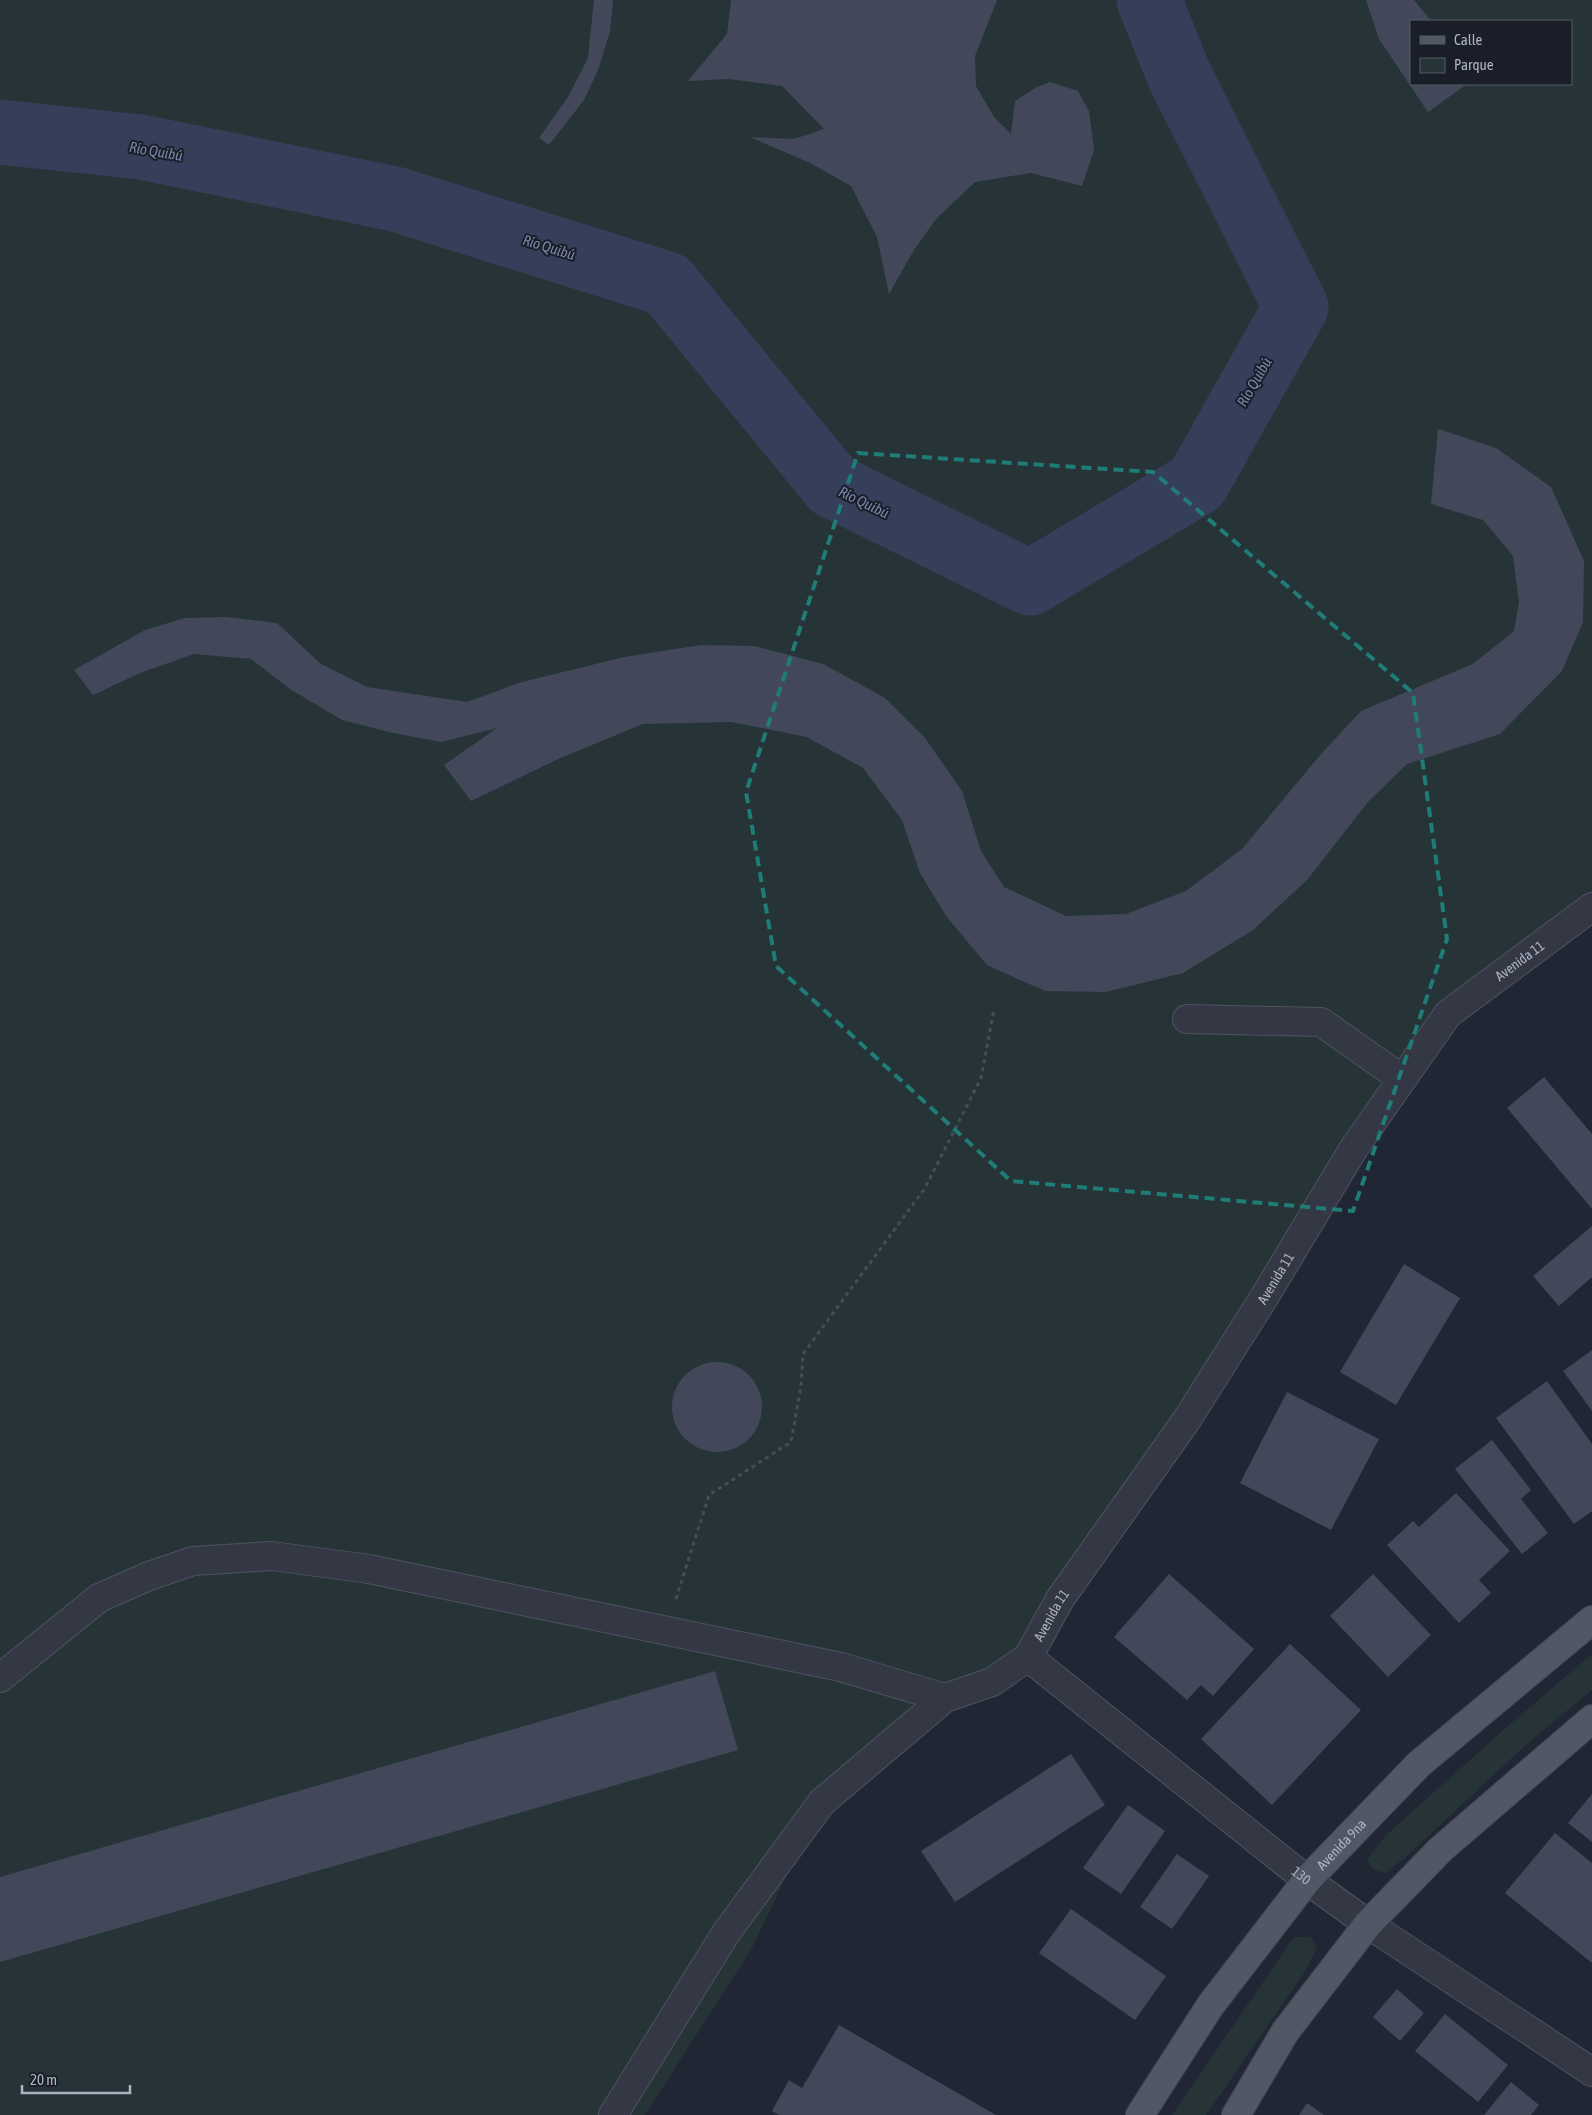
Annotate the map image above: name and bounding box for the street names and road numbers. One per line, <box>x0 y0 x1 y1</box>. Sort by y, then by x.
street label: Avenida 11 <box>1492 937 1547 984</box>
street label: Avenida 11 <box>1254 1250 1297 1307</box>
street label: Avenida 11 <box>1030 1586 1072 1644</box>
street label: Avenida 9na <box>1313 1816 1369 1873</box>
street label: 130 <box>1289 1863 1314 1888</box>

